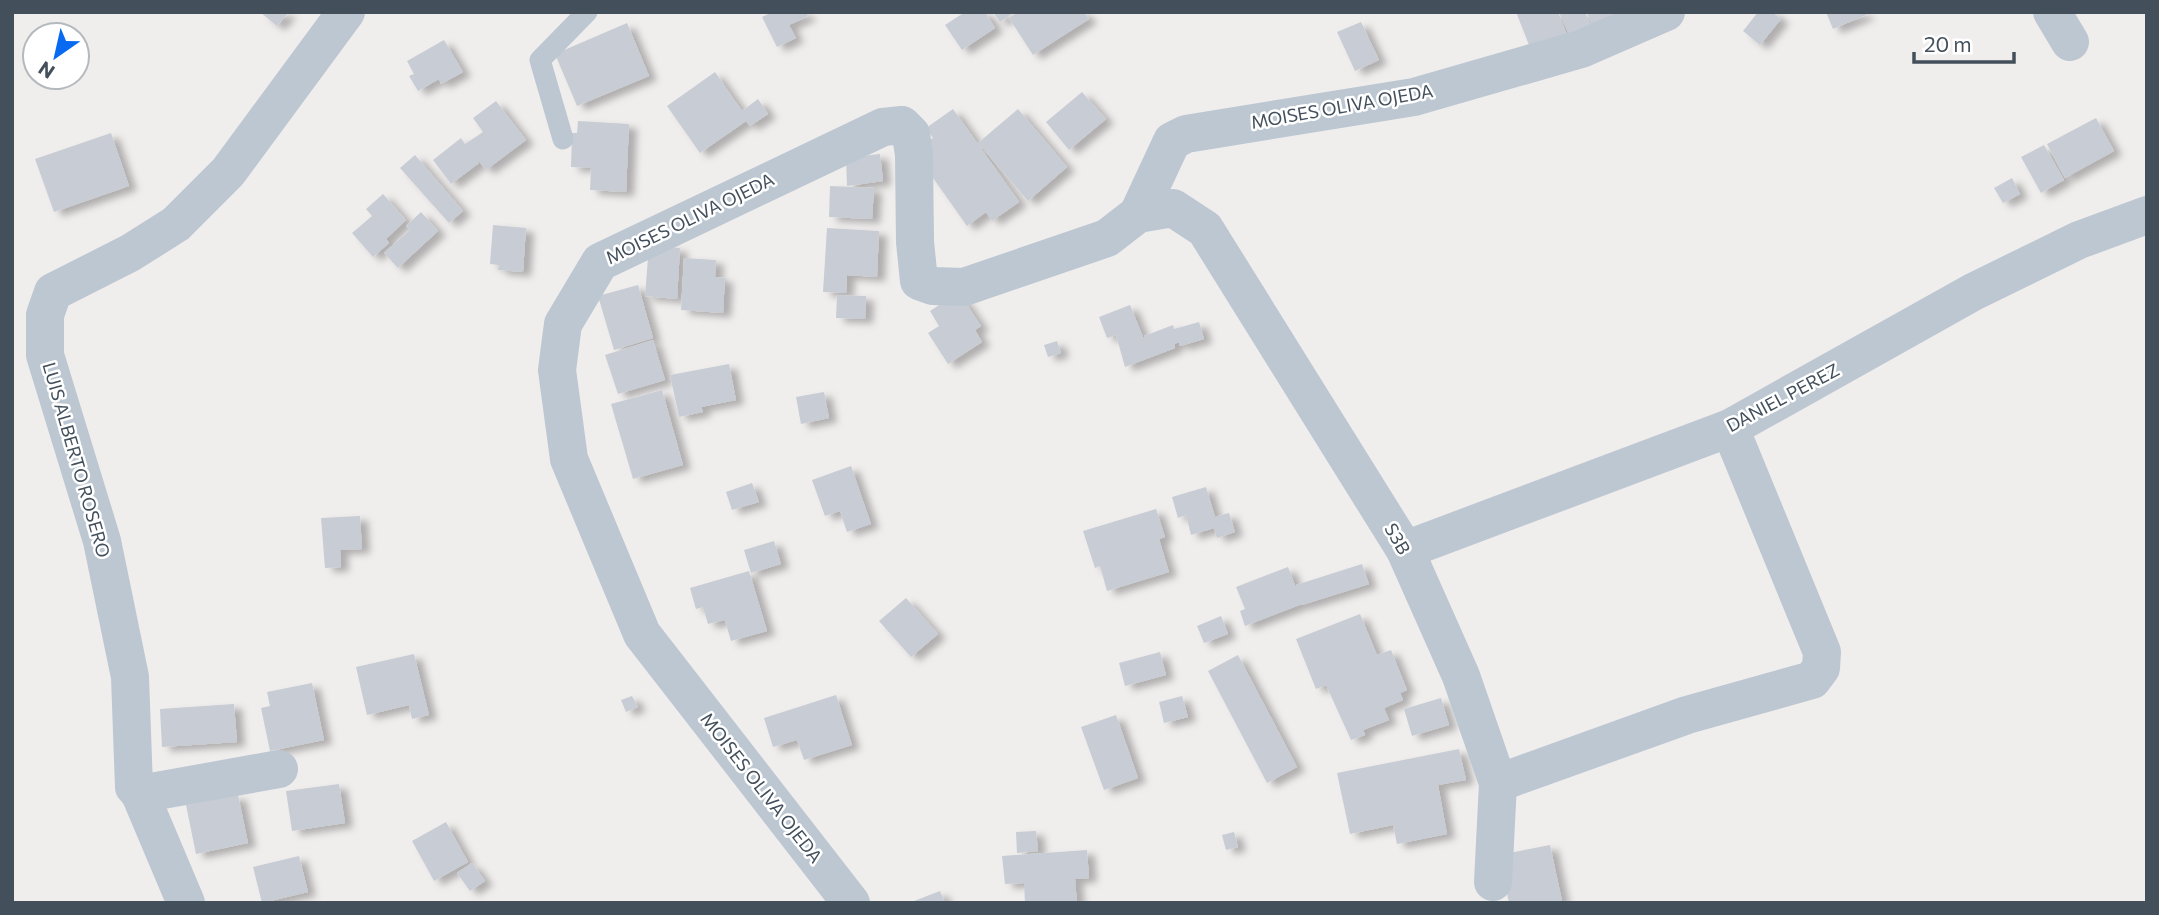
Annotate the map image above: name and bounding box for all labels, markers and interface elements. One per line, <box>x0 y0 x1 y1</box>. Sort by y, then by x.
north arrow <box>21 21 91 91</box>
scale bar <box>1914 21 2014 65</box>
text: 20 m <box>1924 31 1972 56</box>
text: N <box>34 57 59 84</box>
street label: MOISES OLIVA OJEDA <box>1249 79 1435 133</box>
street label: MOISES OLIVA OJEDA <box>602 168 777 268</box>
street label: DANIEL PEREZ <box>1722 358 1843 436</box>
street label: LUIS ALBERTO ROSERO <box>38 359 115 560</box>
street label: S3B <box>1380 519 1416 558</box>
street label: MOISES OLIVA OJEDA <box>696 708 827 867</box>

